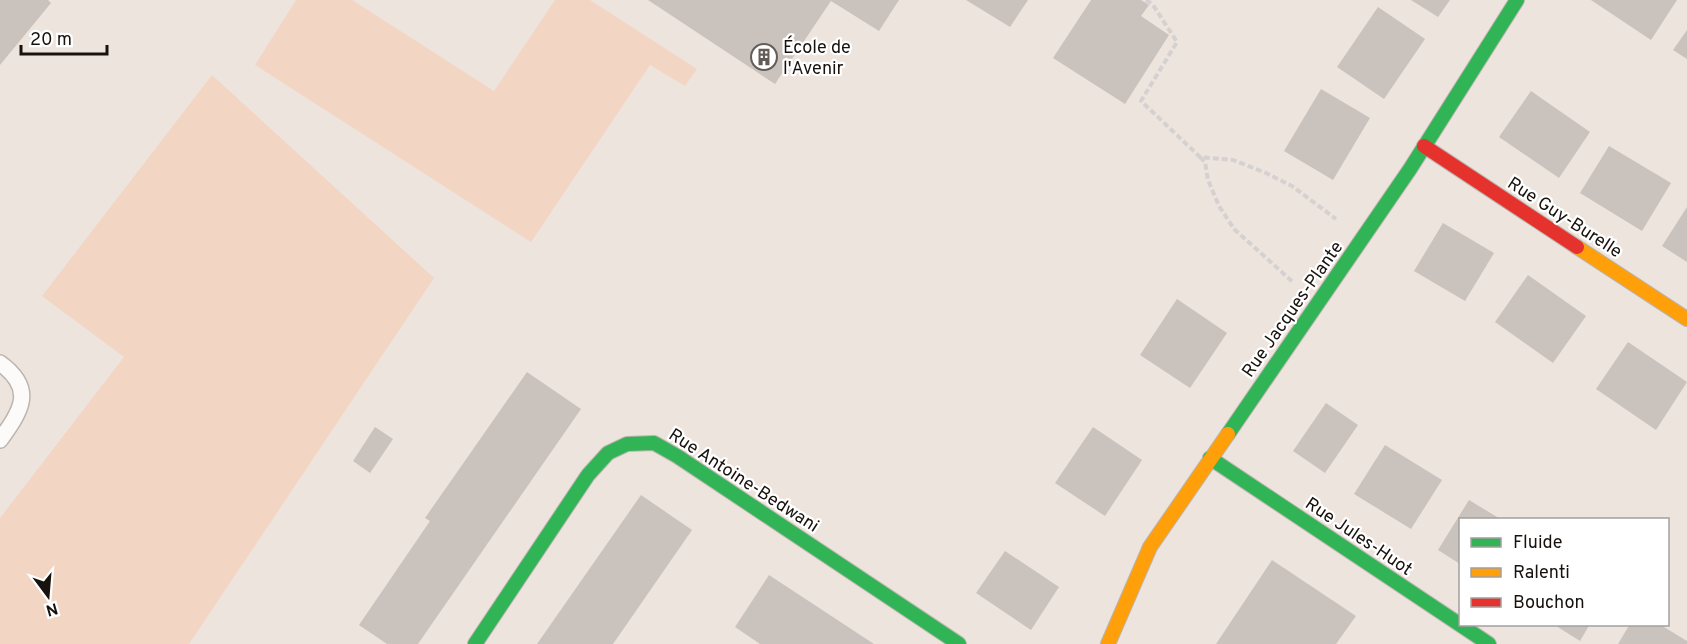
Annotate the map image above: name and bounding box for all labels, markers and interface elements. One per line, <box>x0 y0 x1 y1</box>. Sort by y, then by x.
scale bar <box>21 18 106 56</box>
text: 20 m <box>30 29 72 52</box>
place label: École de l'Avenir <box>783 35 851 81</box>
building icon: École de l'Avenir <box>749 42 779 72</box>
street label: Rue Guy-Burelle <box>1502 173 1626 264</box>
street label: Rue Jacques-Plante <box>1238 237 1349 383</box>
street label: Rue Antoine-Bedwani <box>664 424 823 538</box>
street label: Rue Jules-Huot <box>1300 493 1416 582</box>
legend <box>1459 518 1669 626</box>
text: Fluide <box>1513 532 1562 555</box>
text: Ralenti <box>1513 562 1570 585</box>
north arrow <box>18 566 78 626</box>
text: Bouchon <box>1513 592 1585 615</box>
text: N <box>43 597 60 620</box>

